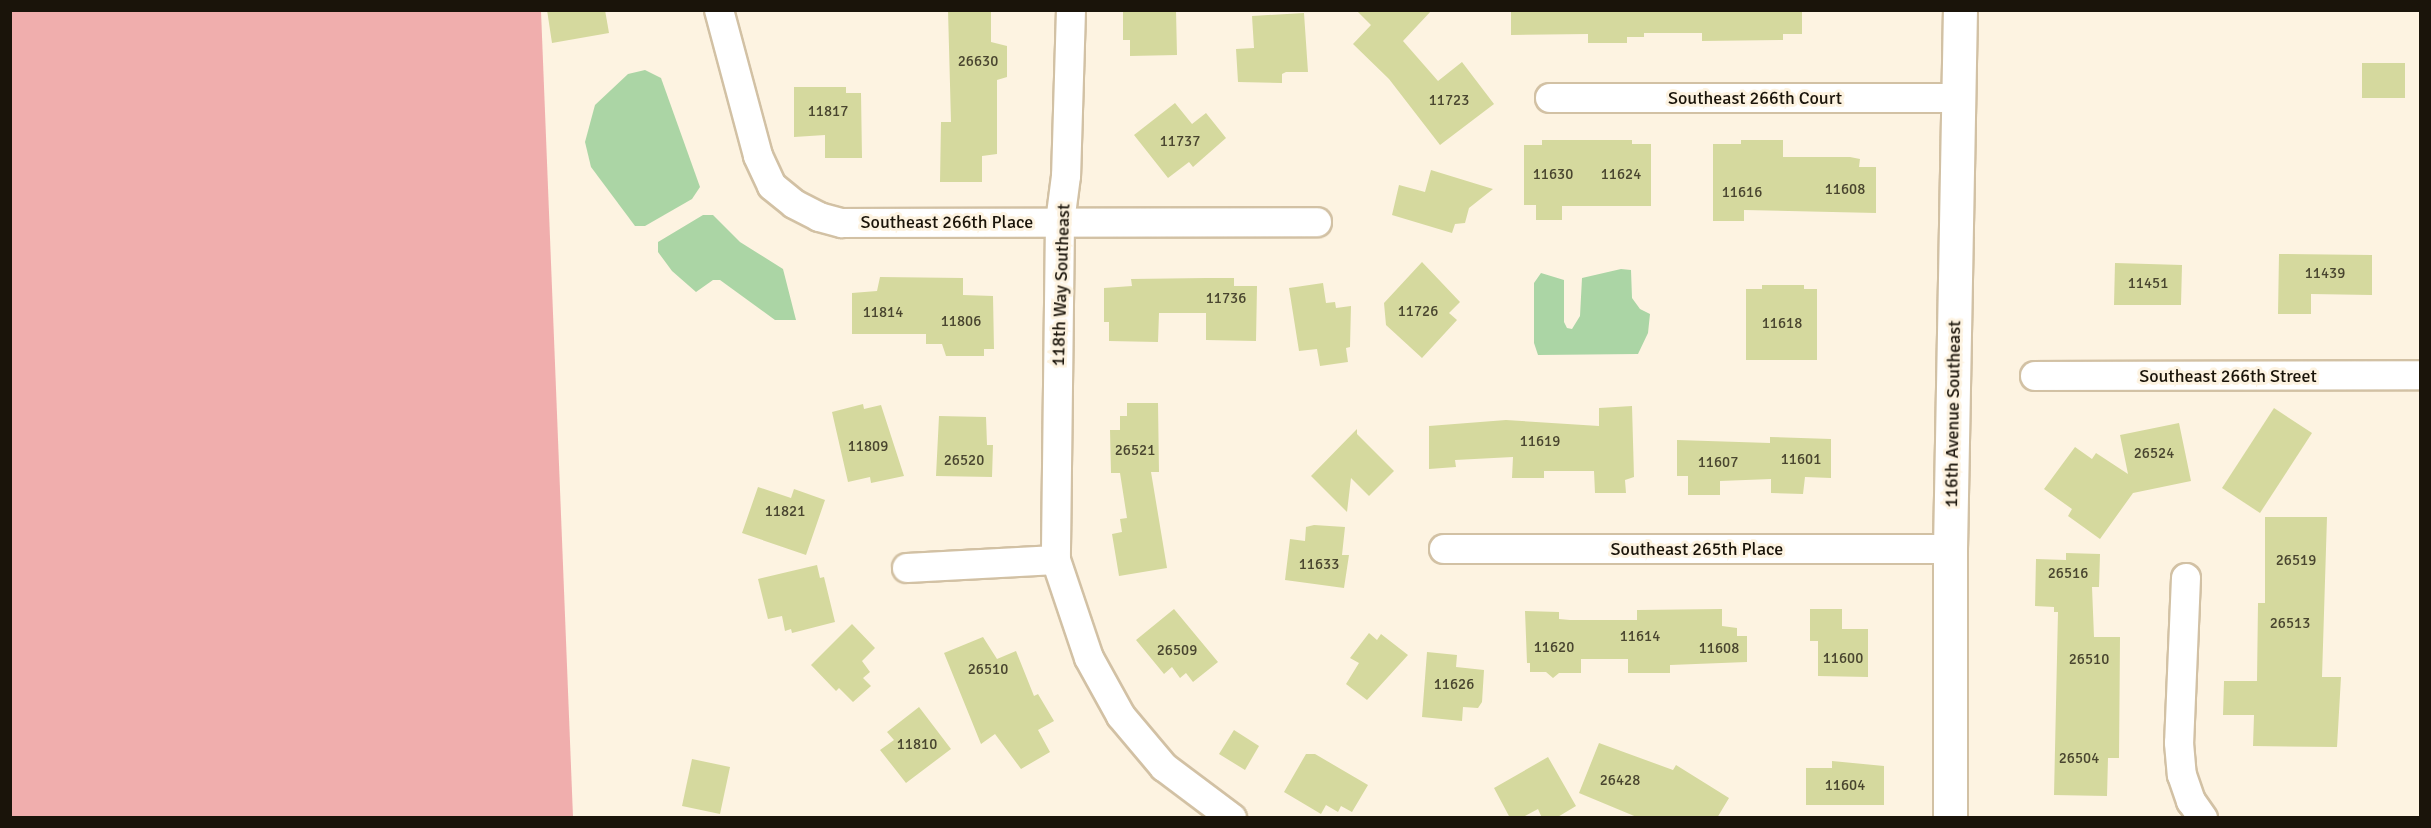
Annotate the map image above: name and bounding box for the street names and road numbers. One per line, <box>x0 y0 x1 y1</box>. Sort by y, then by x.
street label: Southeast 266th Court <box>1668 87 1842 109</box>
street label: 118th Way Southeast <box>1047 203 1075 367</box>
street label: Southeast 266th Place <box>861 211 1033 233</box>
street label: 116th Avenue Southeast <box>1941 320 1965 508</box>
street label: Southeast 266th Street <box>2139 365 2317 387</box>
street label: Southeast 265th Place <box>1611 538 1783 560</box>

